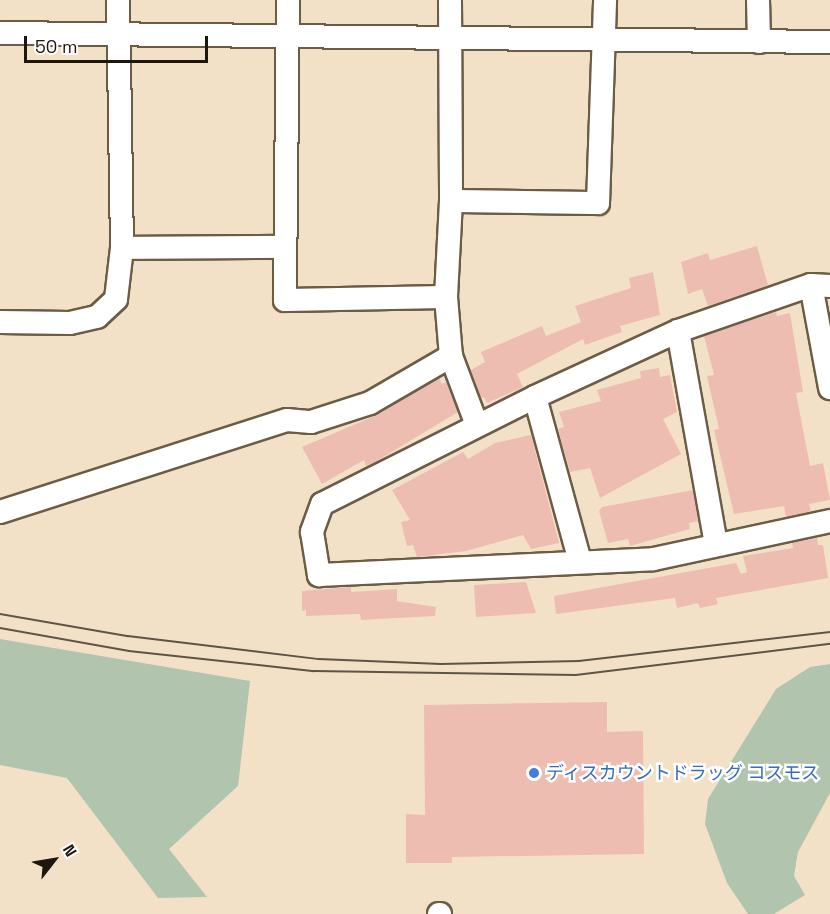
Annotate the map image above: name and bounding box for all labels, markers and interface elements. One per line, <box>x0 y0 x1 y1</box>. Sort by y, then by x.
scale bar <box>27 24 212 62</box>
text: 50 m <box>35 35 77 58</box>
place label: ディスカウントドラッグ コスモス <box>546 762 821 784</box>
marker: ディスカウントドラッグ コスモス <box>527 766 541 780</box>
north arrow <box>24 830 84 890</box>
text: N <box>58 840 82 860</box>

